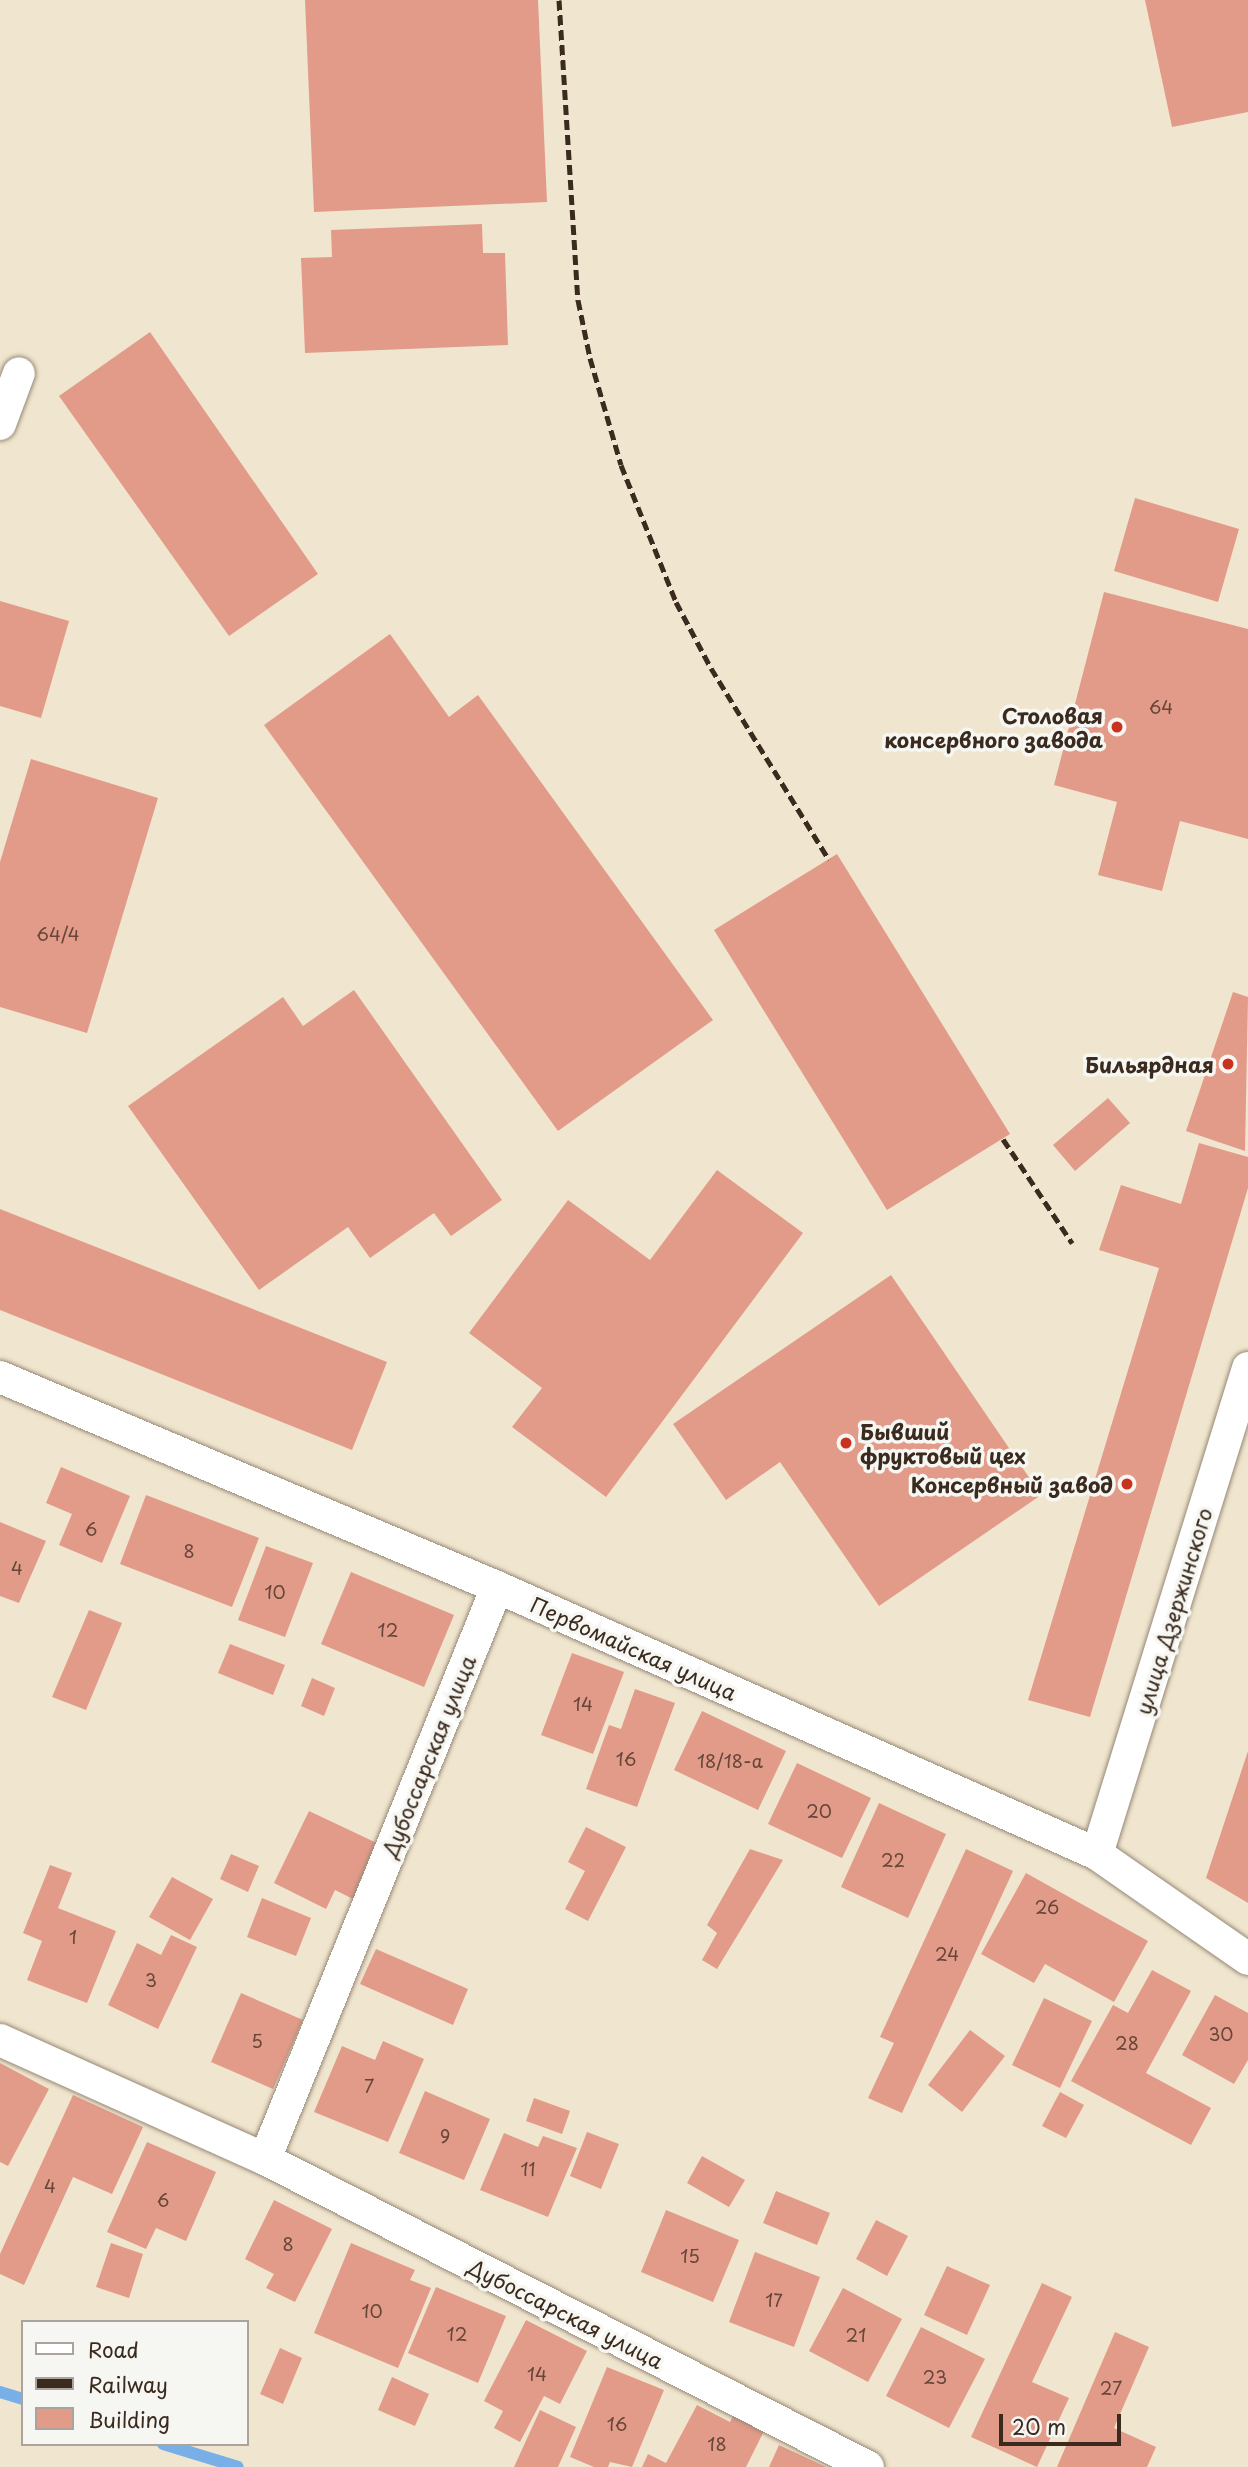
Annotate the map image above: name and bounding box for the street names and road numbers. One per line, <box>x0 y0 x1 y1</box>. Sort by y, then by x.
street label: улица Дзержинского <box>1129 1504 1217 1718</box>
street label: Первомайская улица <box>527 1591 741 1705</box>
street label: Дубоссарская улица <box>376 1651 480 1861</box>
street label: Дубоссарская улица <box>464 2253 668 2373</box>

